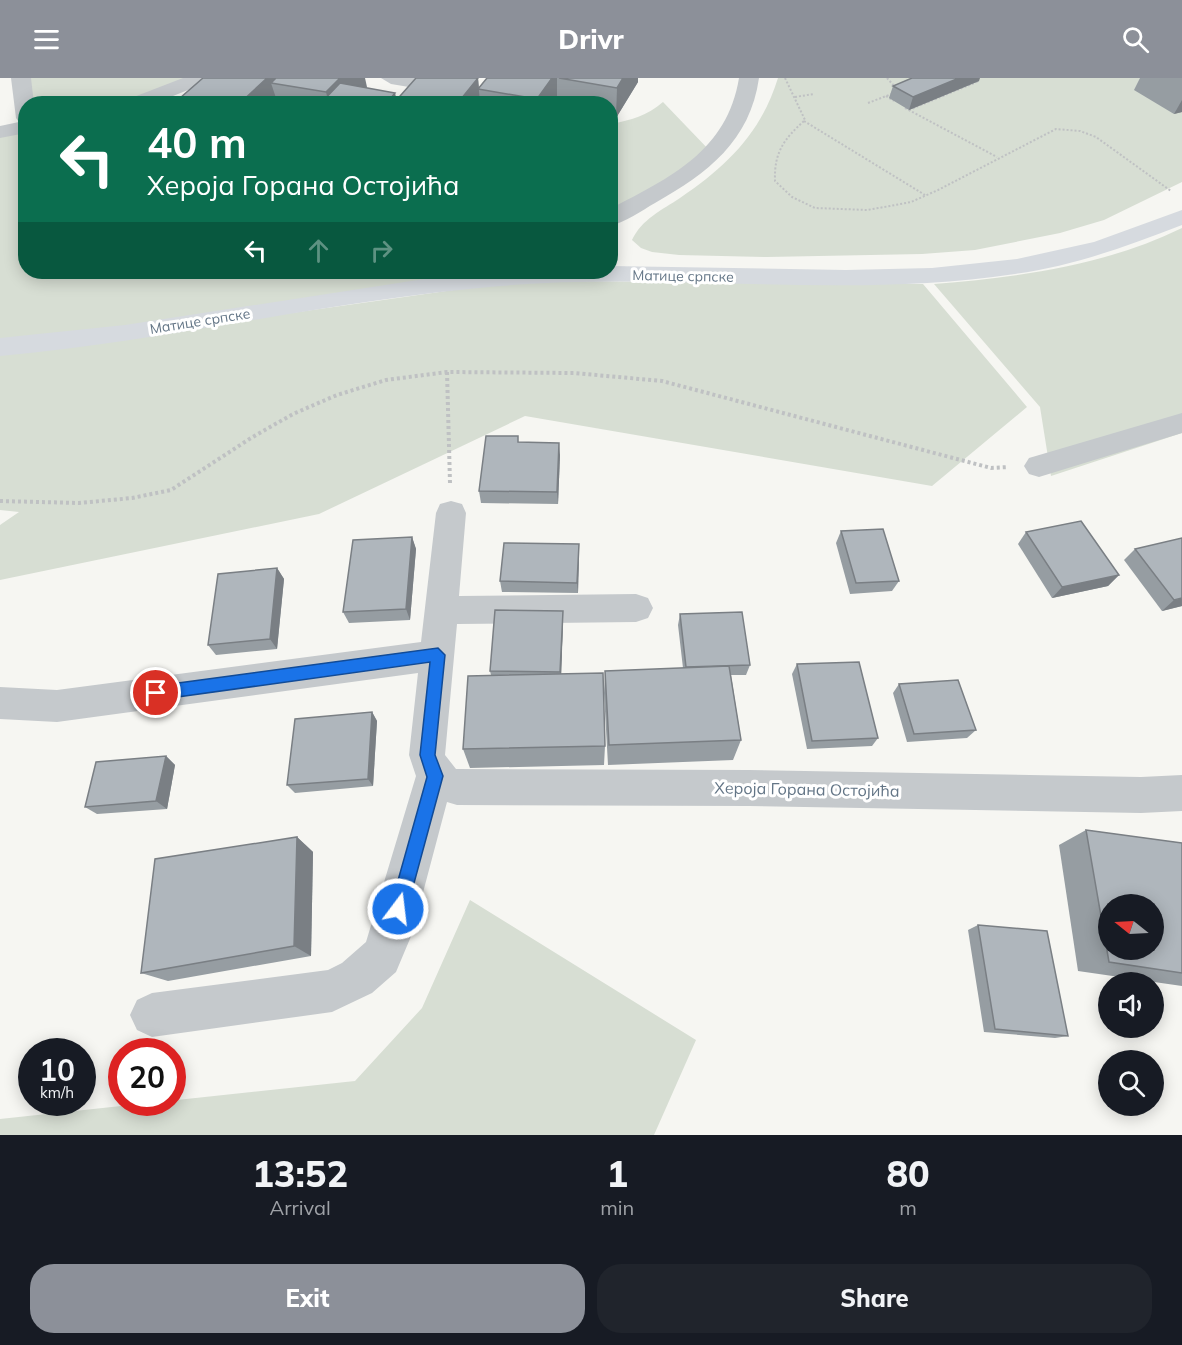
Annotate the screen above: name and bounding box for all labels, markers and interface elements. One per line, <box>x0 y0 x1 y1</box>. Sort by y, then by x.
text: Drivr <box>558 22 624 56</box>
icon: menu <box>30 23 63 56</box>
icon: search <box>1119 23 1152 56</box>
text: 40 m <box>147 116 247 169</box>
icon: left <box>48 120 126 198</box>
text: Хероја Горана Остојића <box>147 168 460 202</box>
icon: left <box>239 234 272 267</box>
icon: ahead <box>302 234 335 267</box>
icon: right <box>365 234 398 267</box>
street label: Матице српске <box>632 266 734 286</box>
street label: Матице српске <box>148 304 252 338</box>
pin <box>130 667 181 718</box>
icon: arrive <box>139 676 172 709</box>
street label: Хероја Горана Остојића <box>714 777 900 801</box>
position arrow <box>366 877 430 941</box>
north arrow <box>1098 894 1164 960</box>
map controls <box>1098 894 1164 1116</box>
button: sound <box>1098 972 1164 1038</box>
speed limit sign: 20 <box>108 1038 186 1116</box>
button: search <box>1098 1050 1164 1116</box>
text: 10 <box>39 1051 75 1089</box>
text: km/h <box>40 1083 74 1102</box>
text: 13:52 <box>252 1151 348 1196</box>
text: 1 <box>606 1151 628 1196</box>
text: 80 <box>887 1151 930 1196</box>
text: Arrival <box>270 1195 331 1220</box>
text: min <box>600 1195 634 1220</box>
text: m <box>899 1195 917 1220</box>
button: Exit <box>30 1264 585 1333</box>
button: Share <box>597 1264 1152 1333</box>

